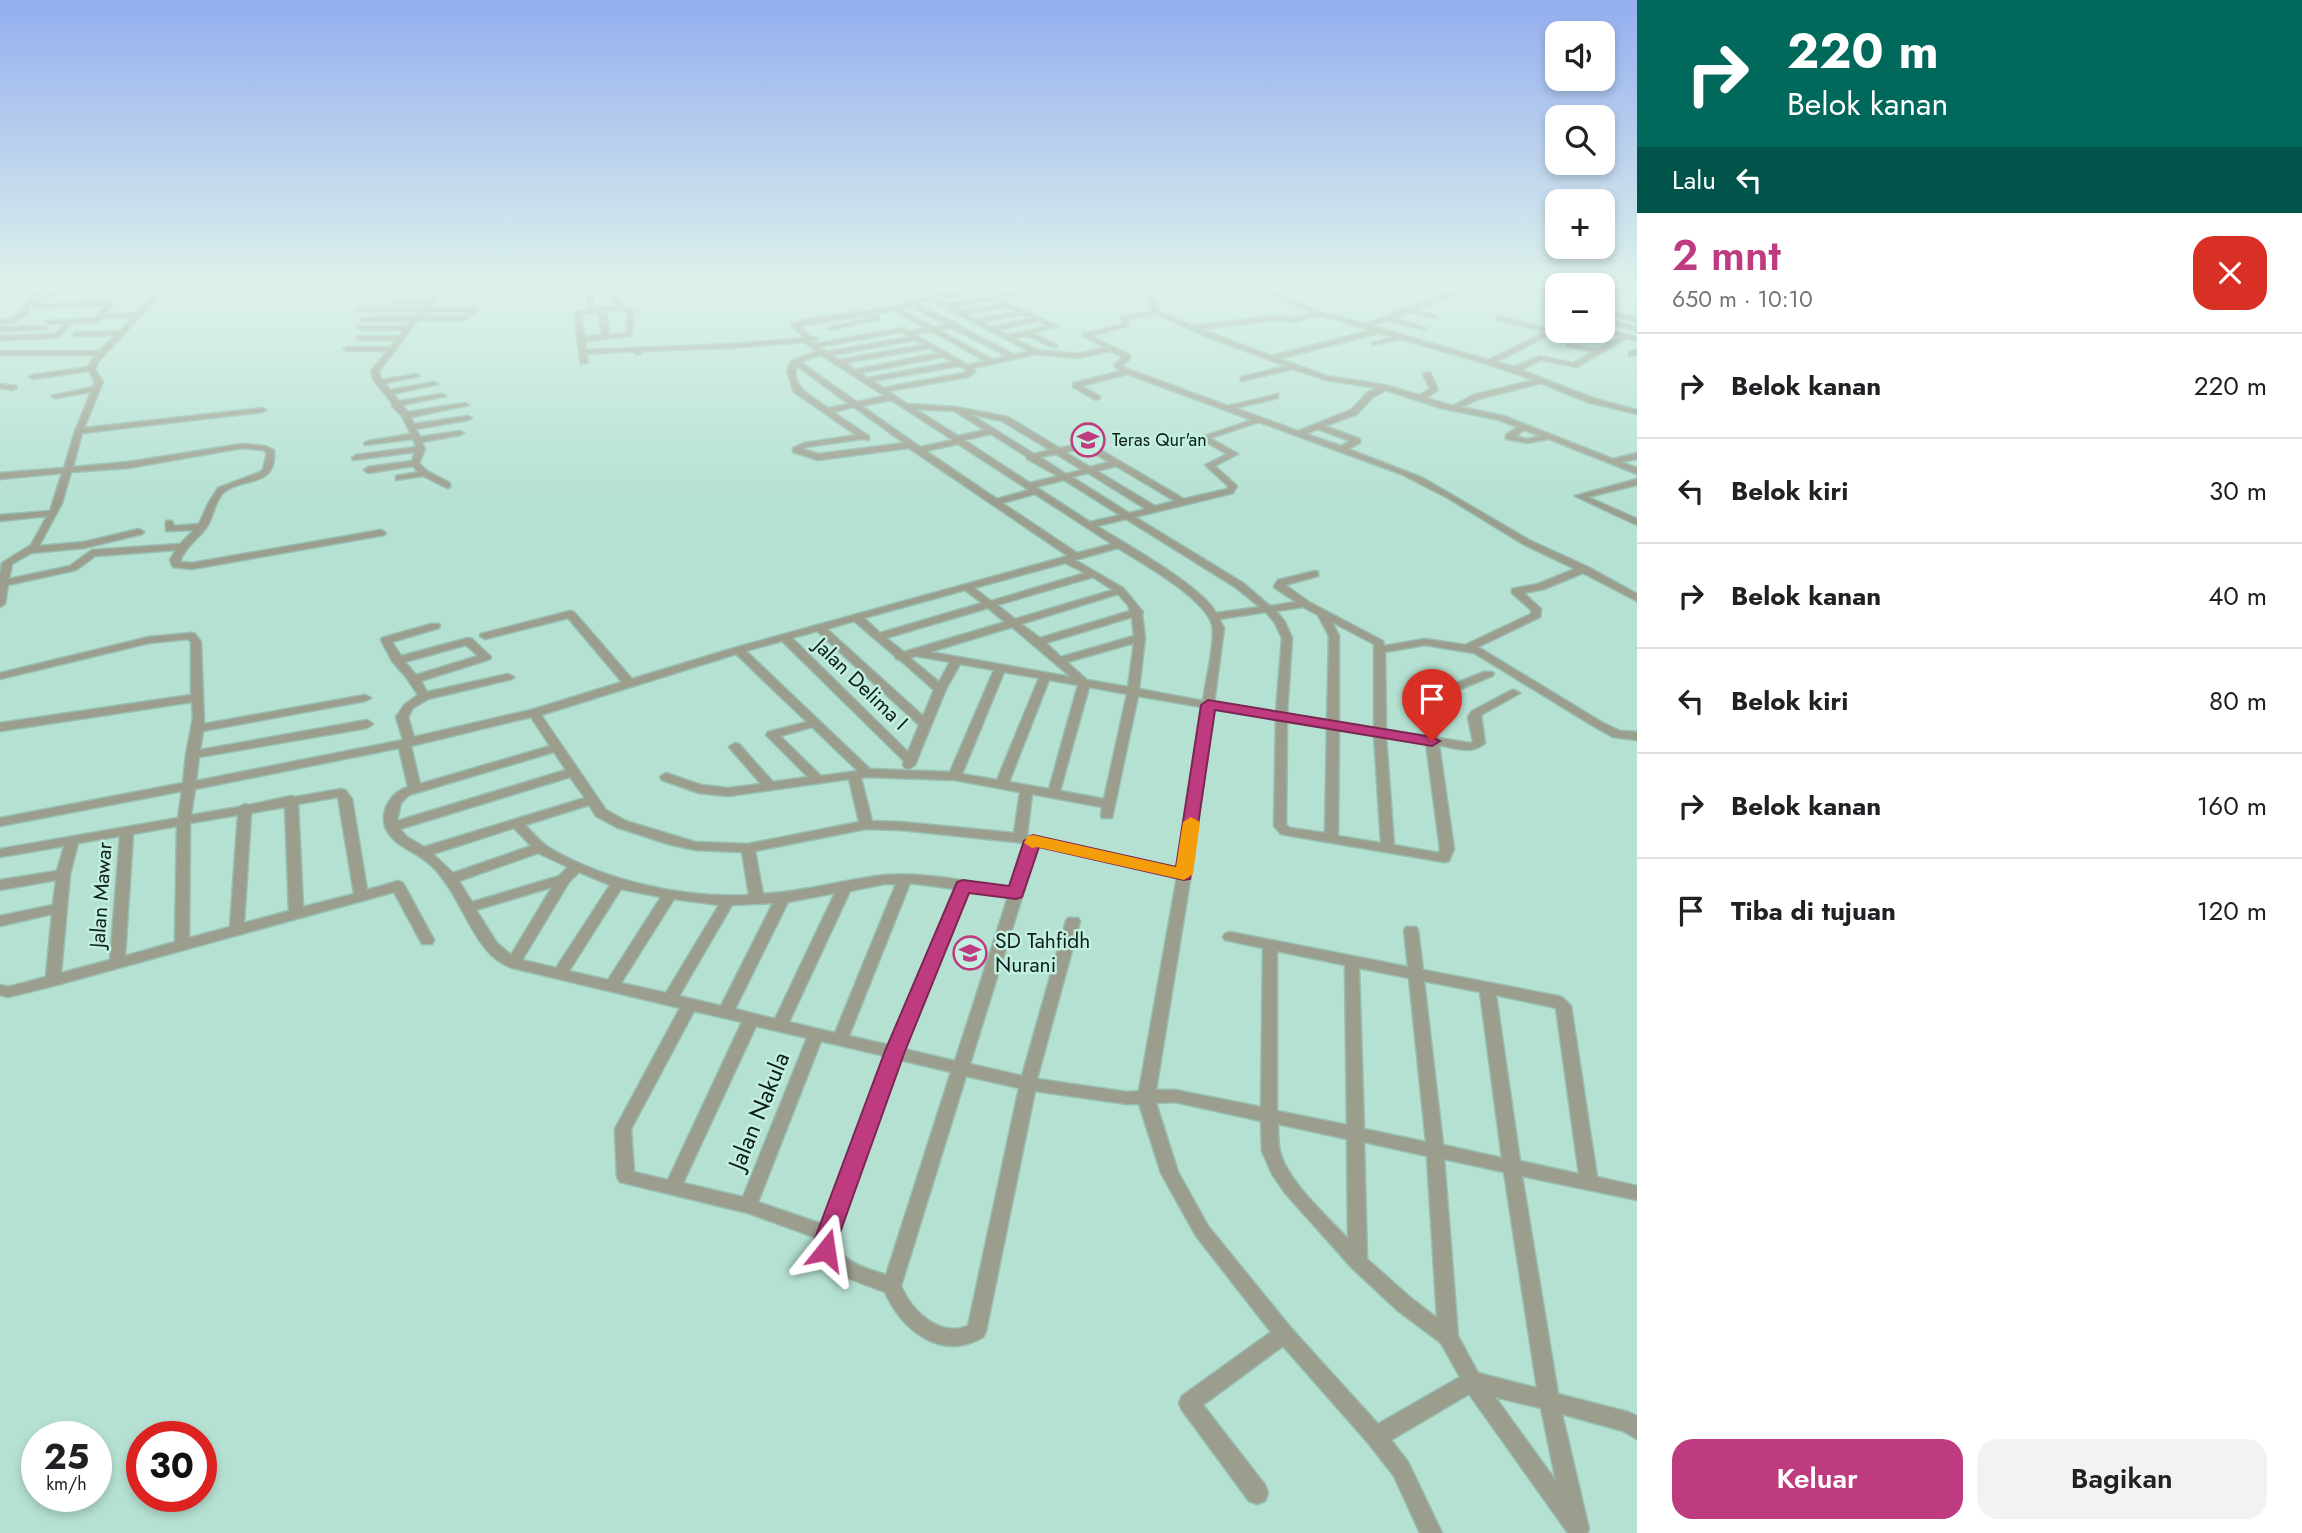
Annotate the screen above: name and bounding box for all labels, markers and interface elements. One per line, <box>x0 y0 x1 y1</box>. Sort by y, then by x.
text: 220 m <box>1787 16 1939 86</box>
map controls <box>1545 21 1615 343</box>
button: sound <box>1545 21 1615 91</box>
icon: right <box>1672 28 1763 119</box>
text: Belok kanan <box>1787 81 1948 127</box>
button: search <box>1545 105 1615 175</box>
text: Lalu <box>1672 161 1716 199</box>
icon: left <box>1730 161 1768 199</box>
button: + <box>1545 189 1615 259</box>
text: 2 mnt <box>1672 225 1781 286</box>
button: close <box>2193 236 2267 310</box>
button: − <box>1545 273 1615 343</box>
text: 650 m · 10:10 <box>1672 282 1813 316</box>
icon: right <box>1672 367 1710 405</box>
text: Belok kanan <box>1731 367 1881 405</box>
text: 220 m <box>2194 367 2267 405</box>
school or university icon: Teras Qur'an <box>1069 421 1107 459</box>
place label: Teras Qur'an <box>1112 427 1207 453</box>
icon: left <box>1672 472 1710 510</box>
text: Belok kiri <box>1731 472 1848 510</box>
text: 30 m <box>2209 472 2267 510</box>
icon: right <box>1672 577 1710 615</box>
text: Belok kanan <box>1731 577 1881 615</box>
text: 40 m <box>2208 577 2267 615</box>
street label: Jalan Delima I <box>805 629 915 737</box>
pin <box>1402 669 1462 741</box>
icon: arrive <box>1413 680 1451 718</box>
icon: left <box>1672 682 1710 720</box>
text: Belok kiri <box>1731 682 1848 720</box>
text: 80 m <box>2209 682 2267 720</box>
icon: right <box>1672 787 1710 825</box>
text: Belok kanan <box>1731 787 1881 825</box>
text: 160 m <box>2197 787 2267 825</box>
street label: Jalan Mawar <box>82 840 120 952</box>
icon: arrive <box>1672 892 1710 930</box>
text: Tiba di tujuan <box>1731 892 1896 930</box>
text: 120 m <box>2197 892 2267 930</box>
place label: SD Tahfidh Nurani <box>995 926 1090 980</box>
school or university icon: SD Tahfidh Nurani <box>951 934 989 972</box>
street label: Jalan Nakula <box>718 1047 798 1178</box>
position arrow <box>789 1213 863 1287</box>
speed limit sign: 30 <box>126 1421 217 1512</box>
text: 25 <box>44 1432 89 1482</box>
button: Keluar <box>1672 1439 1963 1519</box>
button: Bagikan <box>1977 1439 2267 1519</box>
text: km/h <box>46 1471 87 1497</box>

